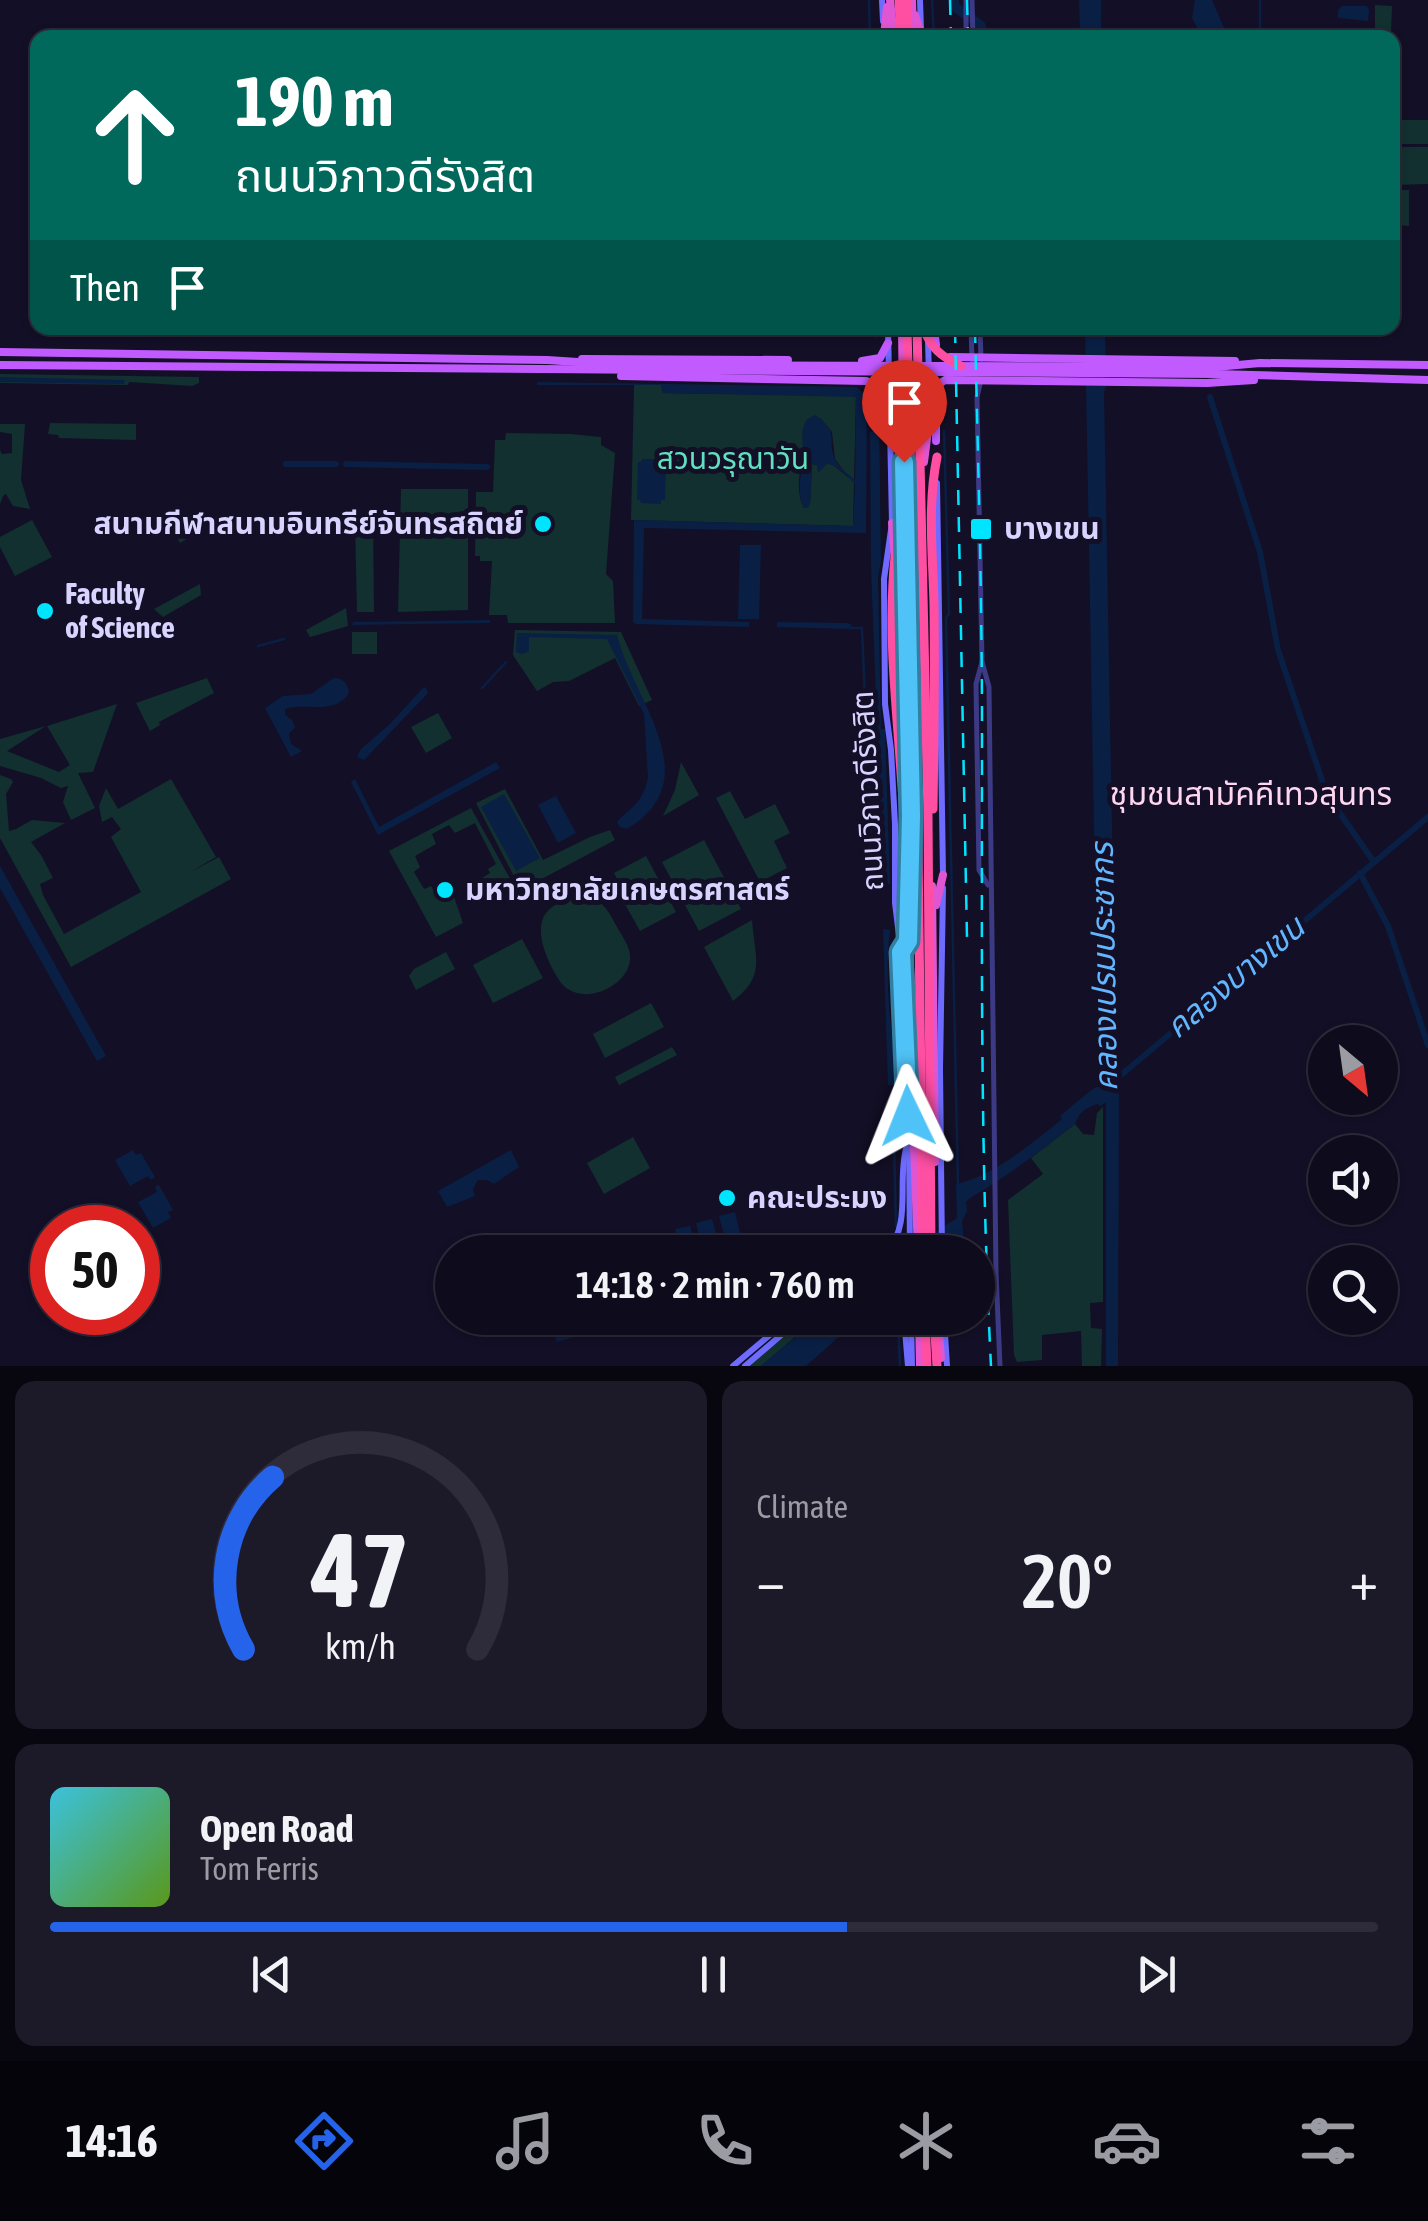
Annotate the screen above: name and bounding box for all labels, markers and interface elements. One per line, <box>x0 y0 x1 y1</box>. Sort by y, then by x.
text: 190 m <box>235 61 394 141</box>
icon: ahead <box>70 70 200 200</box>
text: ถนนวิภาวดีรังสิต <box>235 150 535 202</box>
icon: arrive <box>160 260 215 315</box>
text: Then <box>70 266 140 309</box>
pin <box>862 360 947 463</box>
icon: arrive <box>877 375 932 430</box>
park label: สวนวรุณาวัน <box>657 441 809 477</box>
place label: สนามกีฬาสนามอินทรีย์จันทรสถิตย์ <box>93 506 523 540</box>
place label: บางเขน <box>1004 511 1100 545</box>
marker: สนามกีฬาสนามอินทรีย์จันทรสถิตย์ <box>532 513 554 535</box>
marker: บางเขน <box>968 516 994 542</box>
place label: Faculty of Science <box>65 576 175 644</box>
marker: Faculty of Science <box>34 600 56 622</box>
street label: ถนนวิภาวดีรังสิต <box>845 690 889 892</box>
district label: ชุมชนสามัคคีเทวสุนทร <box>1110 775 1392 813</box>
water label: คลองเปรมประชากร <box>1083 840 1124 1092</box>
place label: มหาวิทยาลัยเกษตรศาสตร์ <box>465 872 790 906</box>
marker: มหาวิทยาลัยเกษตรศาสตร์ <box>434 879 456 901</box>
water label: คลองบางเขน <box>1158 907 1313 1045</box>
north arrow <box>1308 1025 1398 1115</box>
map controls <box>1308 1025 1398 1335</box>
position arrow <box>856 1064 960 1168</box>
button: sound <box>1308 1135 1398 1225</box>
place label: คณะประมง <box>747 1180 887 1214</box>
marker: คณะประมง <box>716 1187 738 1209</box>
speed limit sign: 50 <box>30 1205 160 1335</box>
button: search <box>1308 1245 1398 1335</box>
text: 14:18 · 2 min · 760 m <box>575 1263 855 1306</box>
text: Climate <box>757 1488 848 1525</box>
text: 47 <box>311 1510 410 1629</box>
text: 20° <box>1022 1538 1113 1624</box>
text: − <box>757 1549 785 1612</box>
text: + <box>1349 1549 1378 1612</box>
text: km/h <box>325 1626 396 1667</box>
text: Open Road <box>200 1807 354 1850</box>
text: Tom Ferris <box>200 1850 319 1887</box>
icon: previous <box>244 1947 299 2002</box>
icon: pause <box>686 1947 741 2002</box>
icon: next <box>1129 1947 1184 2002</box>
icon: directions <box>289 2106 359 2176</box>
icon: music <box>490 2106 560 2176</box>
icon: phone <box>690 2106 760 2176</box>
icon: climate <box>891 2106 961 2176</box>
icon: car <box>1092 2106 1162 2176</box>
icon: filters <box>1293 2106 1363 2176</box>
text: 14:16 <box>65 2115 158 2167</box>

